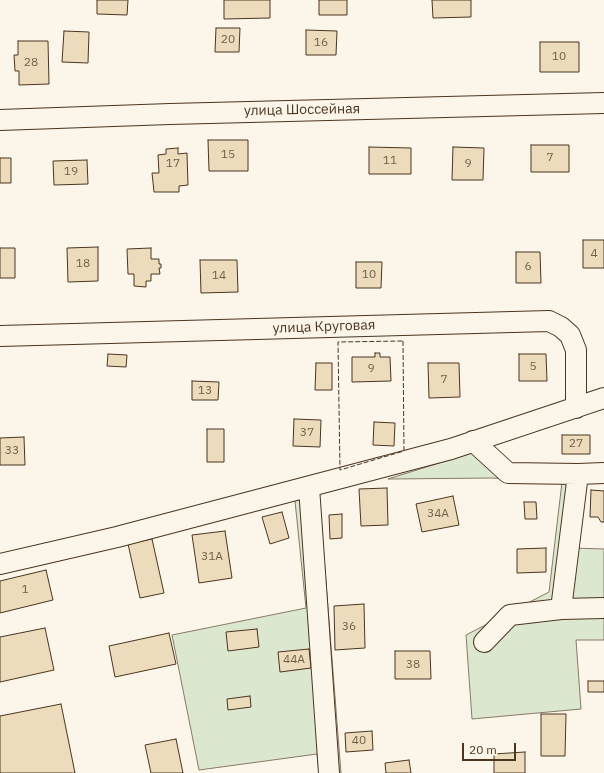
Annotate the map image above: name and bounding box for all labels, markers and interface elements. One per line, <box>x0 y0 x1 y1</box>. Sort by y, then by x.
house number: 20 <box>221 33 235 47</box>
house number: 16 <box>314 36 328 50</box>
house number: 10 <box>552 50 566 64</box>
house number: 28 <box>24 56 38 70</box>
street label: улица Шоссейная <box>244 101 360 119</box>
house number: 15 <box>221 148 235 162</box>
house number: 7 <box>546 151 554 165</box>
house number: 11 <box>383 154 397 168</box>
house number: 17 <box>166 157 180 171</box>
house number: 9 <box>464 157 472 171</box>
house number: 19 <box>64 165 78 179</box>
house number: 4 <box>590 247 598 261</box>
house number: 18 <box>76 257 90 271</box>
house number: 6 <box>524 260 532 274</box>
house number: 10 <box>362 268 376 282</box>
house number: 14 <box>212 269 226 283</box>
street label: улица Круговая <box>272 317 376 337</box>
house number: 5 <box>529 360 537 374</box>
house number: 9 <box>367 362 375 376</box>
house number: 7 <box>440 373 448 387</box>
house number: 13 <box>198 384 212 398</box>
house number: 37 <box>300 426 314 440</box>
house number: 27 <box>569 437 583 451</box>
house number: 33 <box>5 444 19 458</box>
house number: 34А <box>427 507 449 521</box>
house number: 31А <box>201 550 223 564</box>
house number: 1 <box>21 583 29 597</box>
house number: 36 <box>342 620 356 634</box>
house number: 44А <box>283 653 305 667</box>
house number: 38 <box>406 658 420 672</box>
house number: 40 <box>352 734 366 748</box>
scale bar <box>464 735 518 761</box>
text: 20 m <box>469 742 497 757</box>

